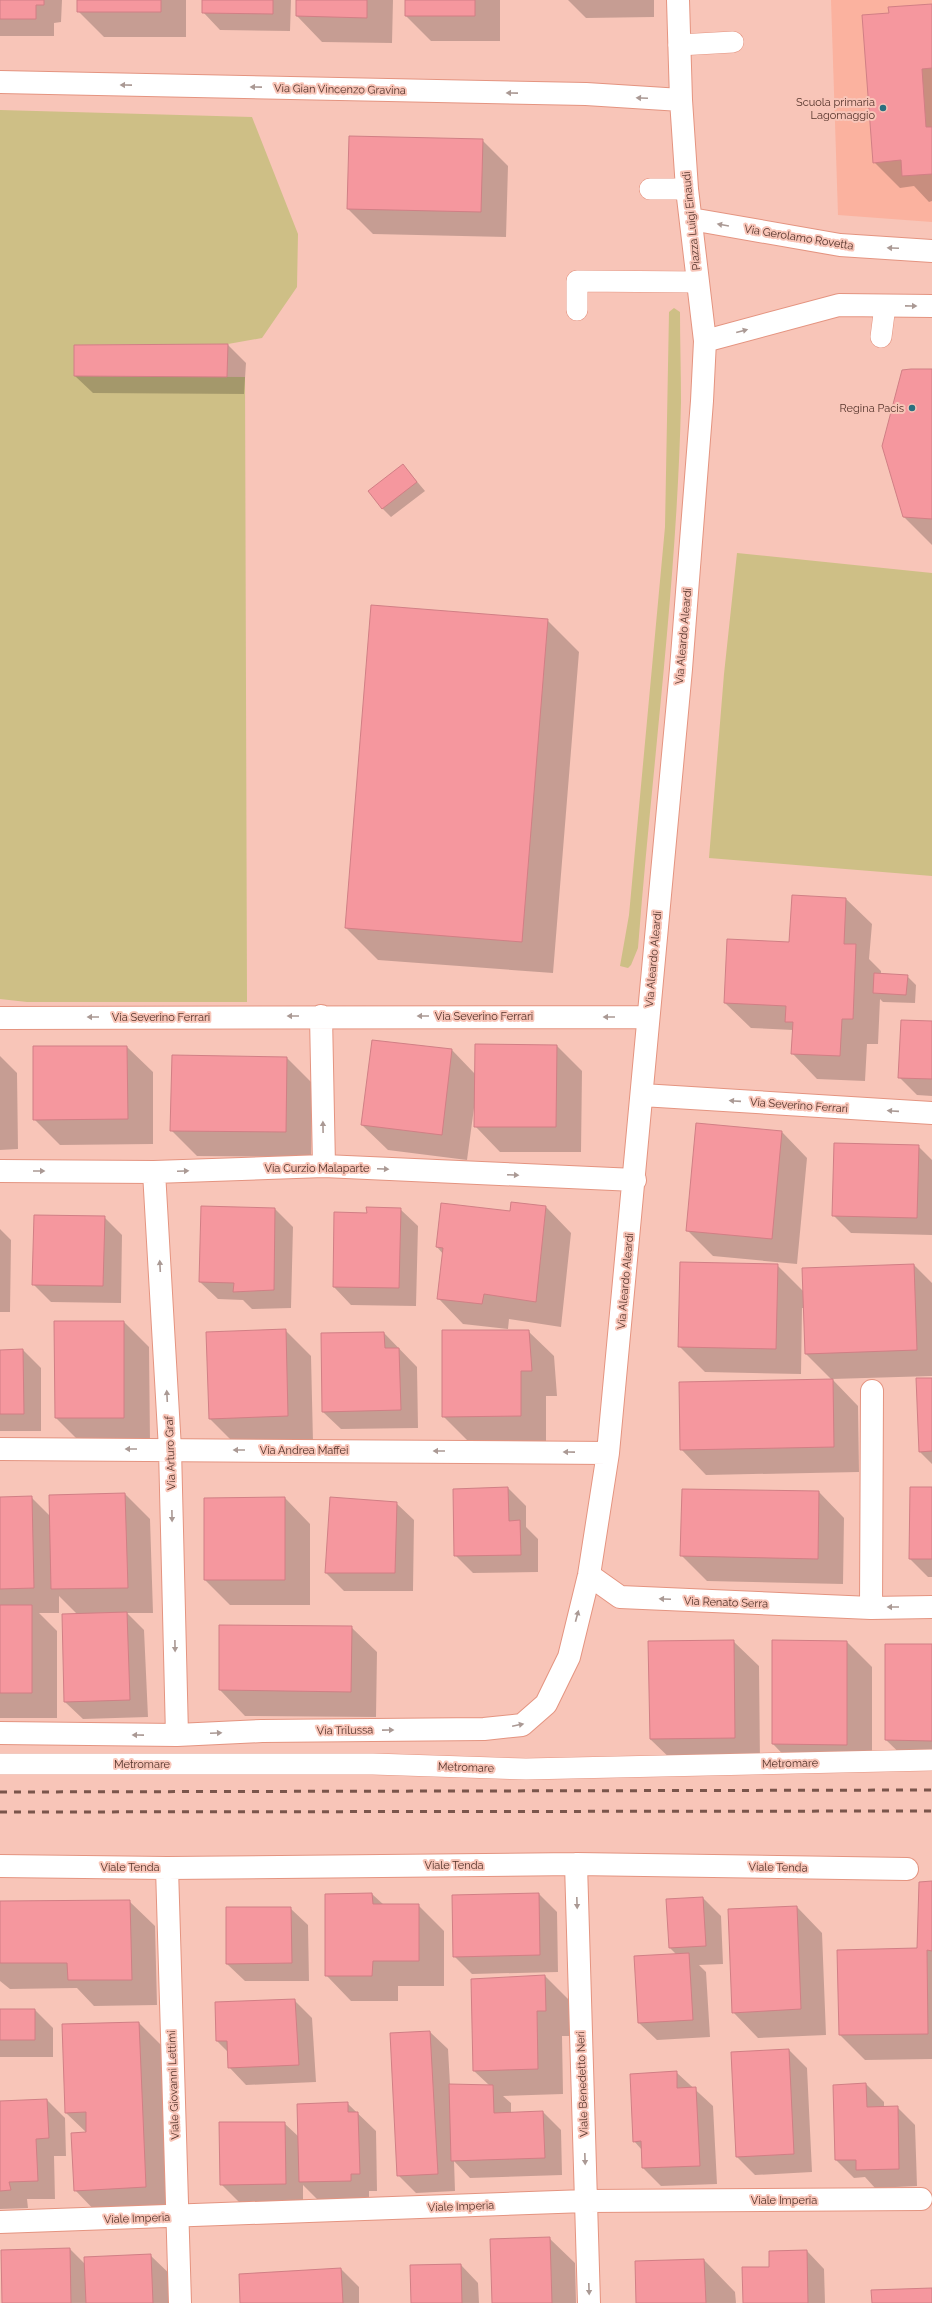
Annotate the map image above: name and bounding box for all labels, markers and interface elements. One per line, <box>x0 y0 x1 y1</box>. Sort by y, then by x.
one-way arrow <box>119 82 132 88</box>
street label: Via Gian Vincenzo Gravina <box>274 82 406 97</box>
one-way arrow <box>250 84 262 91</box>
one-way arrow <box>505 90 518 96</box>
one-way arrow <box>636 94 648 101</box>
place label: Scuola primaria Lagomaggio <box>796 96 875 122</box>
marker: Scuola primaria Lagomaggio <box>878 103 888 113</box>
street label: Piazza Luigi Einaudi <box>680 171 703 271</box>
one-way arrow <box>717 222 729 228</box>
street label: Via Gerolamo Rovetta <box>743 222 854 253</box>
one-way arrow <box>887 245 899 252</box>
one-way arrow <box>905 303 918 309</box>
one-way arrow <box>736 328 748 334</box>
place label: Regina Pacis <box>840 402 904 415</box>
marker: Regina Pacis <box>907 403 917 413</box>
street label: Via Aleardo Aleardi <box>673 587 694 685</box>
street label: Via Aleardo Aleardi <box>643 910 664 1008</box>
street label: Via Severino Ferrari <box>435 1010 533 1023</box>
street label: Via Severino Ferrari <box>112 1011 210 1024</box>
one-way arrow <box>286 1013 299 1019</box>
one-way arrow <box>416 1013 429 1019</box>
one-way arrow <box>87 1014 99 1021</box>
one-way arrow <box>602 1014 615 1020</box>
street label: Via Severino Ferrari <box>749 1096 848 1115</box>
one-way arrow <box>729 1097 741 1104</box>
one-way arrow <box>887 1107 899 1114</box>
one-way arrow <box>320 1120 326 1133</box>
street label: Via Curzio Malaparte <box>264 1162 370 1175</box>
one-way arrow <box>377 1165 389 1172</box>
one-way arrow <box>33 1168 46 1174</box>
one-way arrow <box>177 1168 190 1174</box>
one-way arrow <box>507 1171 519 1178</box>
street label: Via Aleardo Aleardi <box>615 1232 636 1330</box>
one-way arrow <box>156 1260 163 1272</box>
one-way arrow <box>164 1390 171 1402</box>
street label: Via Arturo Graf <box>163 1415 178 1490</box>
street label: Via Andrea Maffei <box>260 1444 348 1457</box>
one-way arrow <box>124 1446 137 1452</box>
one-way arrow <box>233 1446 245 1453</box>
one-way arrow <box>432 1448 445 1454</box>
one-way arrow <box>562 1449 575 1455</box>
one-way arrow <box>169 1510 175 1523</box>
street label: Via Renato Serra <box>684 1595 768 1610</box>
one-way arrow <box>659 1596 671 1603</box>
one-way arrow <box>887 1604 899 1611</box>
one-way arrow <box>575 1610 581 1622</box>
one-way arrow <box>172 1640 178 1653</box>
one-way arrow <box>511 1721 524 1727</box>
street label: Via Trilussa <box>317 1724 373 1737</box>
one-way arrow <box>382 1727 395 1733</box>
one-way arrow <box>210 1730 222 1737</box>
one-way arrow <box>131 1732 144 1738</box>
street label: Metromare <box>762 1757 819 1770</box>
street label: Metromare <box>114 1758 171 1771</box>
street label: Metromare <box>438 1760 495 1775</box>
street label: Viale Tenda <box>425 1859 483 1872</box>
street label: Viale Tenda <box>748 1860 808 1875</box>
street label: Viale Tenda <box>101 1861 159 1874</box>
one-way arrow <box>574 1897 581 1909</box>
street label: Viale Giovanni Lettimi <box>165 2030 182 2140</box>
street label: Viale Benedetto Neri <box>574 2031 591 2137</box>
one-way arrow <box>581 2153 588 2165</box>
street label: Viale Imperia <box>751 2194 817 2207</box>
street label: Viale Imperia <box>428 2199 494 2214</box>
street label: Viale Imperia <box>104 2211 170 2226</box>
one-way arrow <box>585 2283 592 2295</box>

